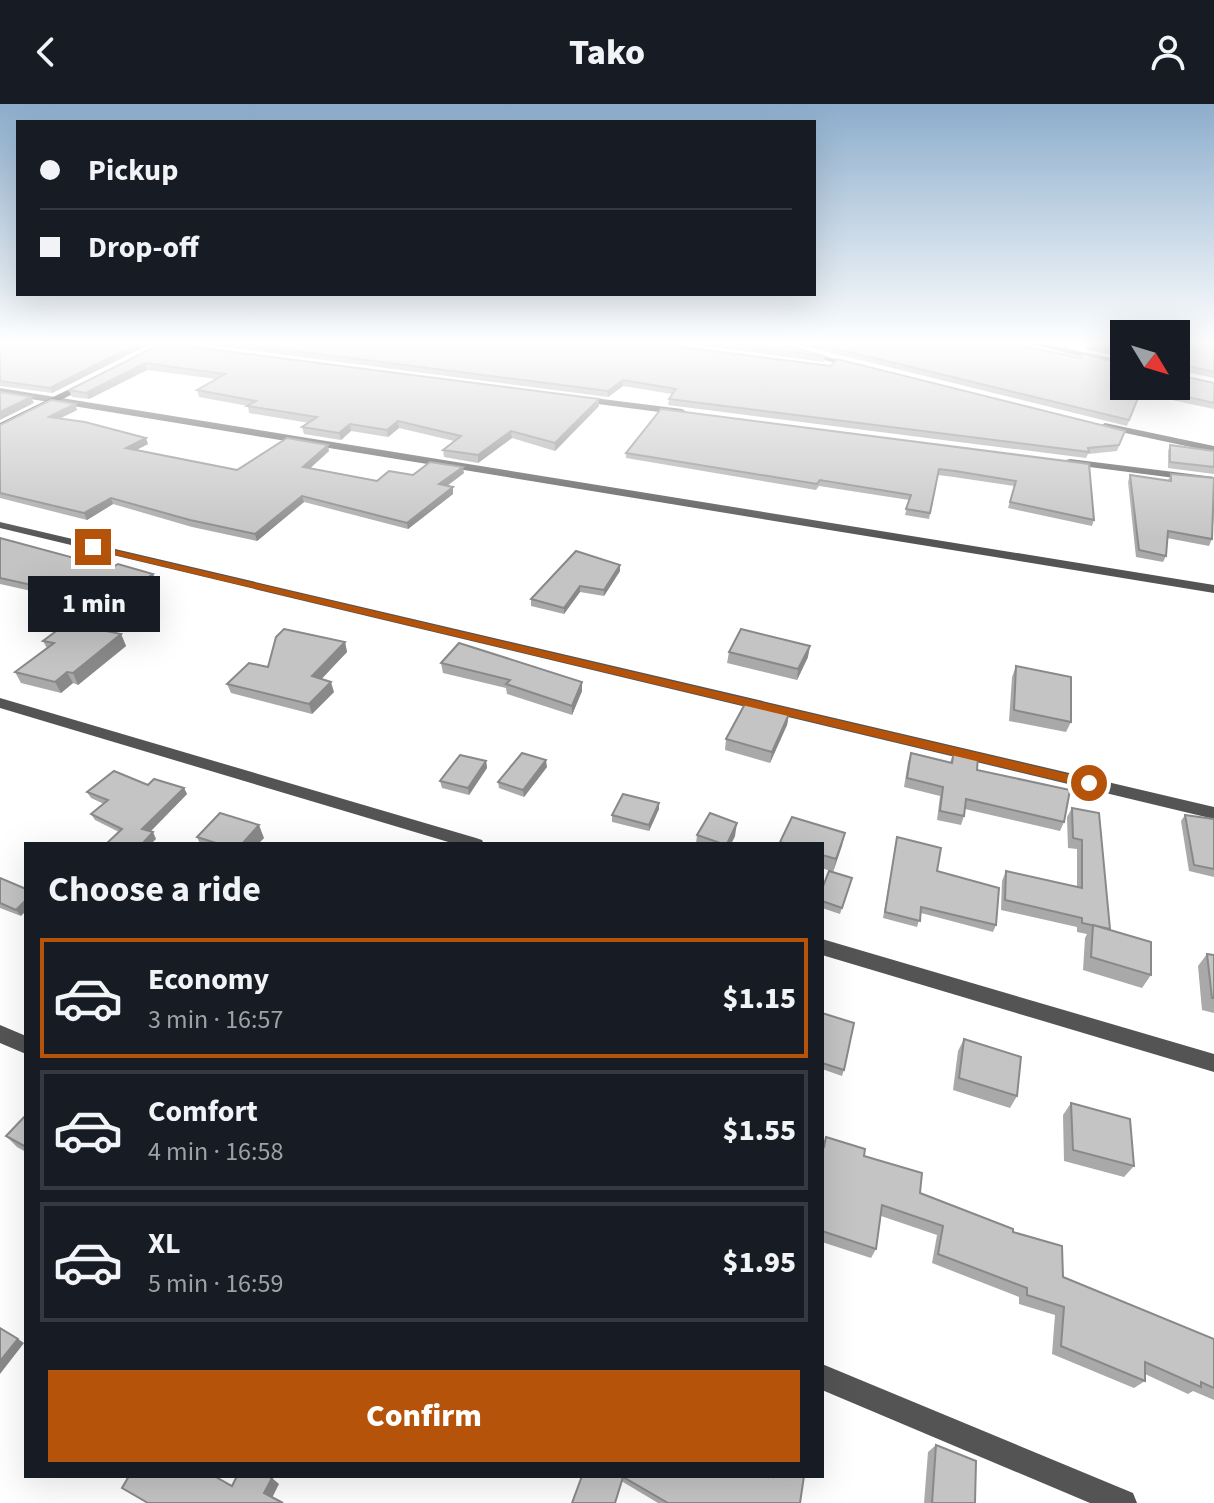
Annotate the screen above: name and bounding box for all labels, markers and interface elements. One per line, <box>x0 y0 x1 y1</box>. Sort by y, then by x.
text: Tako <box>569 27 645 78</box>
icon: back <box>24 30 68 74</box>
icon: person <box>1146 30 1190 74</box>
text: Pickup <box>88 149 178 192</box>
text: Drop-off <box>88 226 199 269</box>
north arrow <box>1110 320 1190 400</box>
map controls <box>1110 320 1190 400</box>
route end <box>75 529 111 565</box>
callout: 1 min <box>27 575 159 631</box>
text: 1 min <box>62 585 126 622</box>
route start <box>1071 765 1107 801</box>
text: Choose a ride <box>48 864 261 915</box>
text: Economy <box>148 958 269 1001</box>
icon: car <box>52 962 124 1034</box>
text: $1.15 <box>723 977 796 1020</box>
text: 3 min · 16:57 <box>148 1001 283 1038</box>
text: Comfort <box>148 1090 258 1133</box>
icon: car <box>52 1094 124 1166</box>
text: $1.55 <box>723 1109 796 1152</box>
text: 4 min · 16:58 <box>148 1133 283 1170</box>
text: XL <box>148 1222 181 1265</box>
icon: car <box>52 1226 124 1298</box>
text: $1.95 <box>723 1241 796 1284</box>
text: 5 min · 16:59 <box>148 1265 283 1302</box>
button: Confirm <box>48 1370 800 1462</box>

